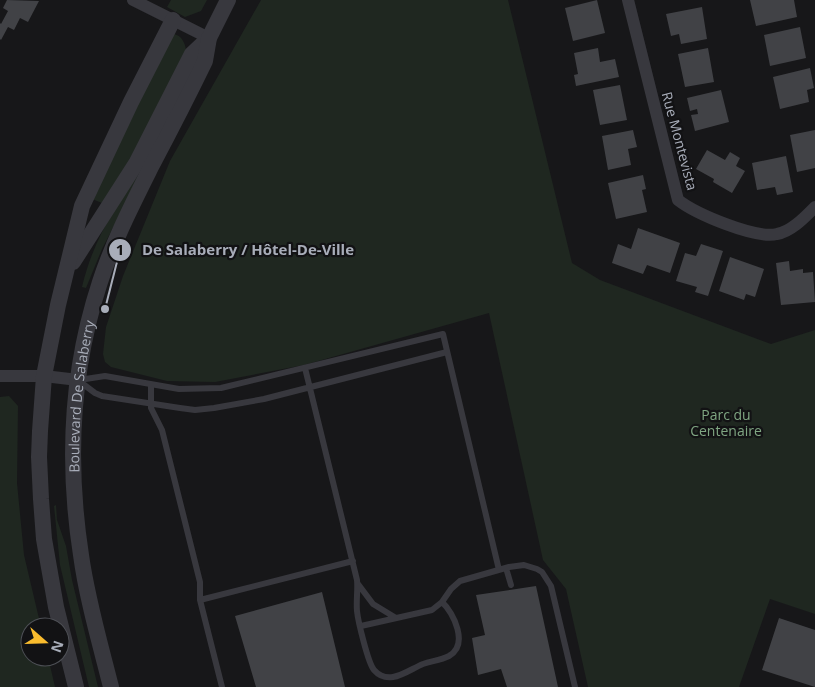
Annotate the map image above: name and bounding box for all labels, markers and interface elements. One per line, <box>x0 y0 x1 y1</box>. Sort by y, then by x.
street label: Rue Montevista <box>658 90 702 192</box>
callout: De Salaberry / Hôtel-De-Ville <box>107 235 364 265</box>
text: 1 <box>116 239 124 259</box>
text: De Salaberry / Hôtel-De-Ville <box>142 239 354 259</box>
street label: Boulevard De Salaberry <box>64 317 98 473</box>
park label: Parc du Centenaire <box>690 405 762 440</box>
north arrow <box>20 617 70 667</box>
text: N <box>47 638 69 655</box>

